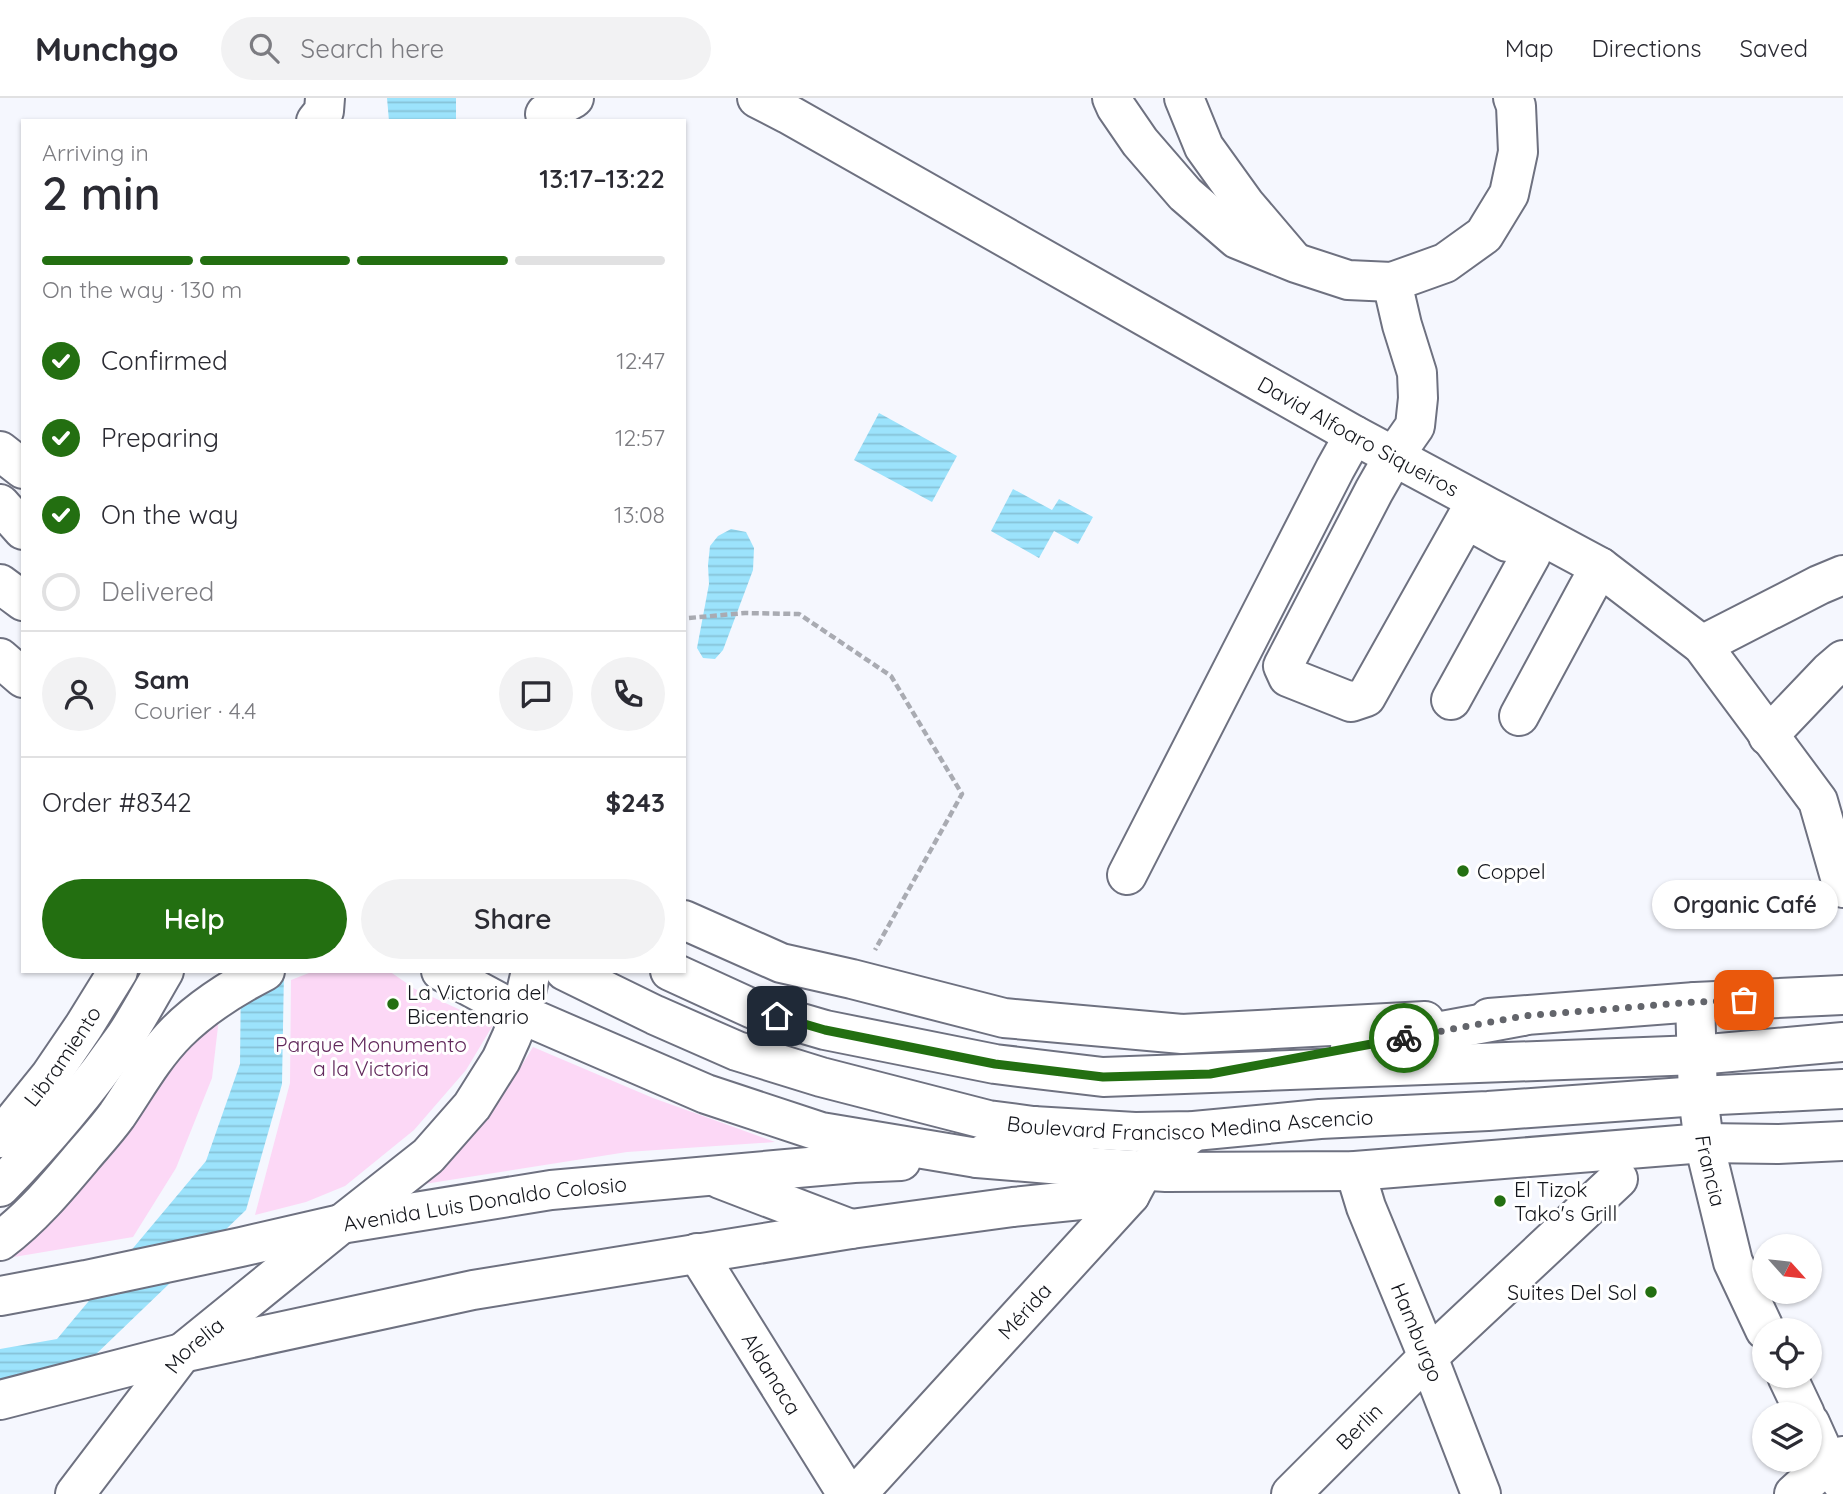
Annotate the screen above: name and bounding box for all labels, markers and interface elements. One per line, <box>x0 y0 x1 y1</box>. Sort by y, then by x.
search box <box>221 17 711 80</box>
text: Munchgo <box>35 28 179 69</box>
icon: search <box>245 29 283 67</box>
text: Search here <box>301 32 444 65</box>
text: Map <box>1505 33 1554 63</box>
text: Directions <box>1592 33 1702 63</box>
text: Saved <box>1740 33 1808 63</box>
text: Arriving in <box>42 138 149 167</box>
text: 13:17–13:22 <box>539 162 665 195</box>
text: 2 min <box>42 164 161 222</box>
text: On the way · 130 m <box>42 275 242 304</box>
icon: check <box>42 342 80 380</box>
text: Confirmed <box>101 344 228 377</box>
text: 12:47 <box>616 346 665 375</box>
street label: David Alfoaro Siqueiros <box>1253 370 1464 502</box>
icon: check <box>42 419 80 457</box>
text: Preparing <box>101 421 219 454</box>
text: 12:57 <box>615 423 665 452</box>
icon: check <box>42 496 80 534</box>
text: On the way <box>101 498 239 531</box>
text: 13:08 <box>614 500 665 529</box>
text: Delivered <box>101 575 214 608</box>
button: person <box>42 657 116 731</box>
button: chat <box>499 657 573 731</box>
button: phone <box>591 657 665 731</box>
text: Sam <box>134 663 190 696</box>
text: Courier · 4.4 <box>134 696 256 725</box>
text: Order #8342 <box>42 786 192 819</box>
text: $243 <box>605 786 665 819</box>
place label: Coppel <box>1477 858 1546 884</box>
marker: Coppel <box>1455 863 1471 879</box>
button: Help <box>42 879 347 959</box>
button: Share <box>361 879 665 959</box>
callout: Organic Café <box>1651 881 1837 930</box>
text: Organic Café <box>1673 890 1817 919</box>
pin <box>1714 970 1774 1030</box>
place label: La Victoria del Bicentenario <box>407 979 546 1029</box>
icon: bag <box>1725 981 1763 1019</box>
pin <box>747 986 807 1046</box>
marker: La Victoria del Bicentenario <box>385 996 401 1012</box>
icon: home <box>758 997 796 1035</box>
street label: Libramiento <box>18 1001 106 1111</box>
courier <box>1369 1003 1439 1073</box>
icon: bike <box>1385 1019 1423 1057</box>
park label: Parque Monumento a la Victoria <box>275 1031 467 1081</box>
street label: Boulevard Francisco Medina Ascencio <box>1005 1103 1374 1145</box>
street label: Francia <box>1690 1134 1732 1209</box>
street label: Avenida Luis Donaldo Colosio <box>341 1170 628 1236</box>
place label: El Tizok Tako's Grill <box>1514 1176 1617 1226</box>
marker: El Tizok Tako's Grill <box>1492 1193 1508 1209</box>
north arrow <box>1752 1234 1822 1304</box>
map controls <box>1752 1234 1822 1472</box>
street label: Mérida <box>992 1277 1057 1344</box>
street label: Hamburgo <box>1386 1279 1449 1385</box>
place label: Suites Del Sol <box>1507 1279 1637 1305</box>
marker: Suites Del Sol <box>1643 1284 1659 1300</box>
street label: Morelia <box>158 1312 229 1378</box>
button: locate <box>1752 1318 1822 1388</box>
street label: Aldanaca <box>737 1328 807 1420</box>
street label: Berlin <box>1330 1397 1388 1455</box>
button: layers <box>1752 1402 1822 1472</box>

